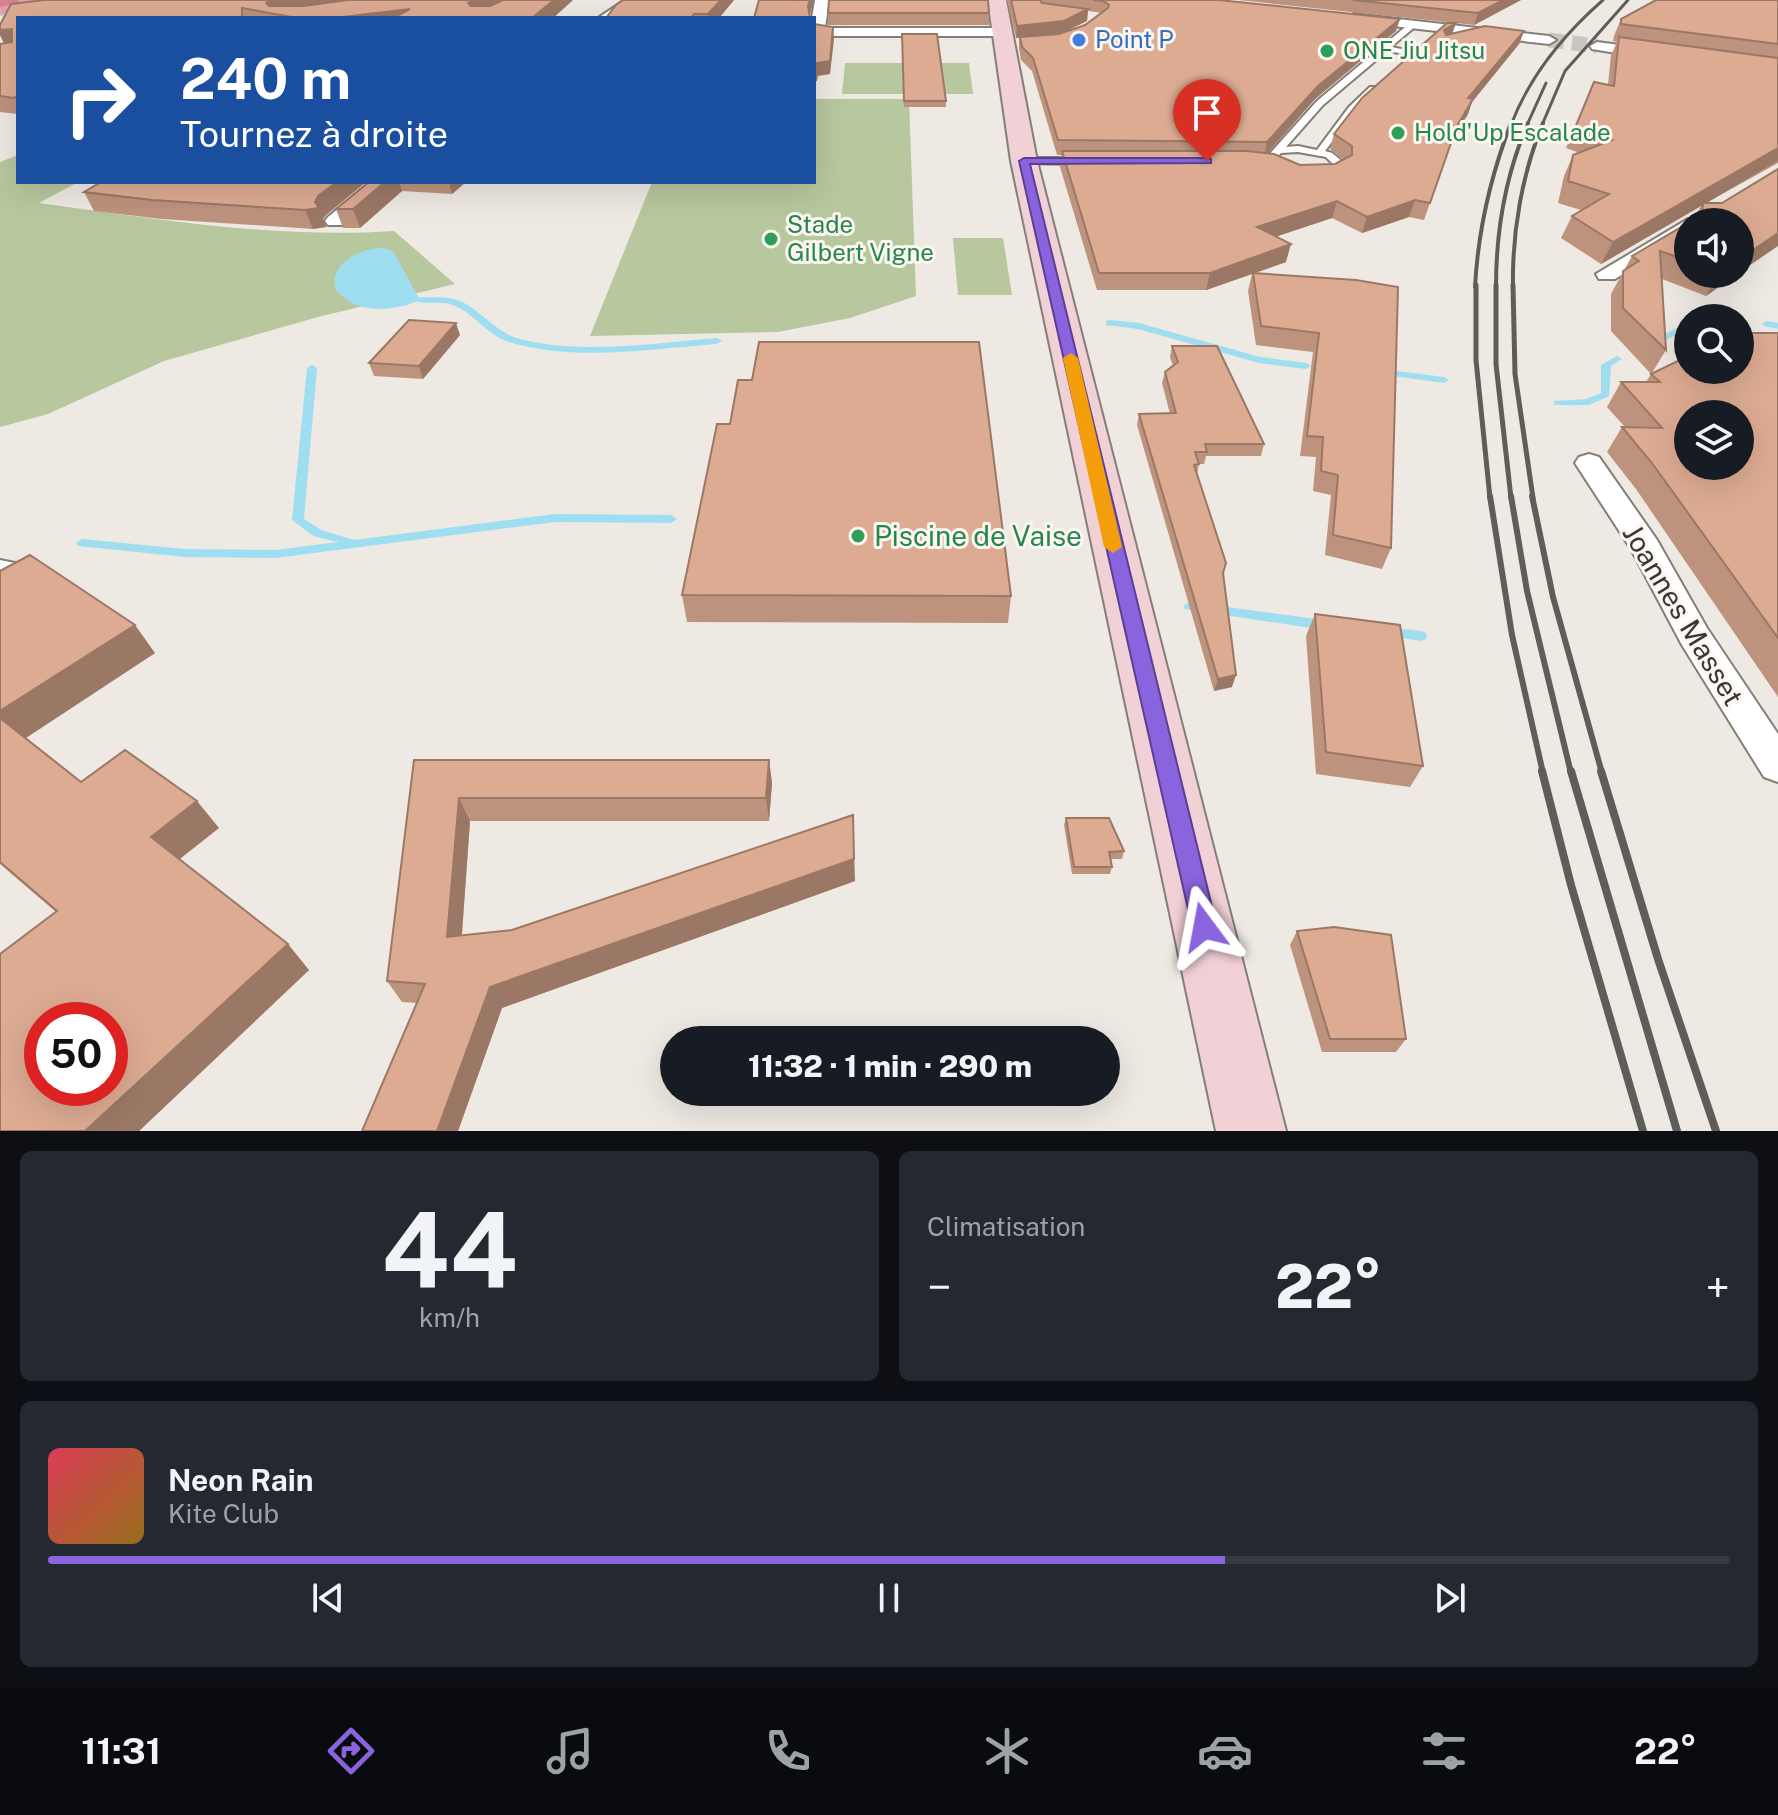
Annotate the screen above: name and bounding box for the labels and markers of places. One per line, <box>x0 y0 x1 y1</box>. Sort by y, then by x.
place label: Point P <box>1095 25 1174 53</box>
marker: Point P <box>1070 31 1088 49</box>
place label: ONE Jiu Jitsu <box>1343 36 1485 64</box>
marker: ONE Jiu Jitsu <box>1318 42 1336 60</box>
pin <box>1173 79 1241 161</box>
place label: Hold'Up Escalade <box>1414 118 1611 146</box>
marker: Hold'Up Escalade <box>1389 124 1407 142</box>
place label: Stade Gilbert Vigne <box>787 210 934 266</box>
marker: Stade Gilbert Vigne <box>762 230 780 248</box>
place label: Piscine de Vaise <box>874 519 1082 552</box>
marker: Piscine de Vaise <box>849 527 867 545</box>

